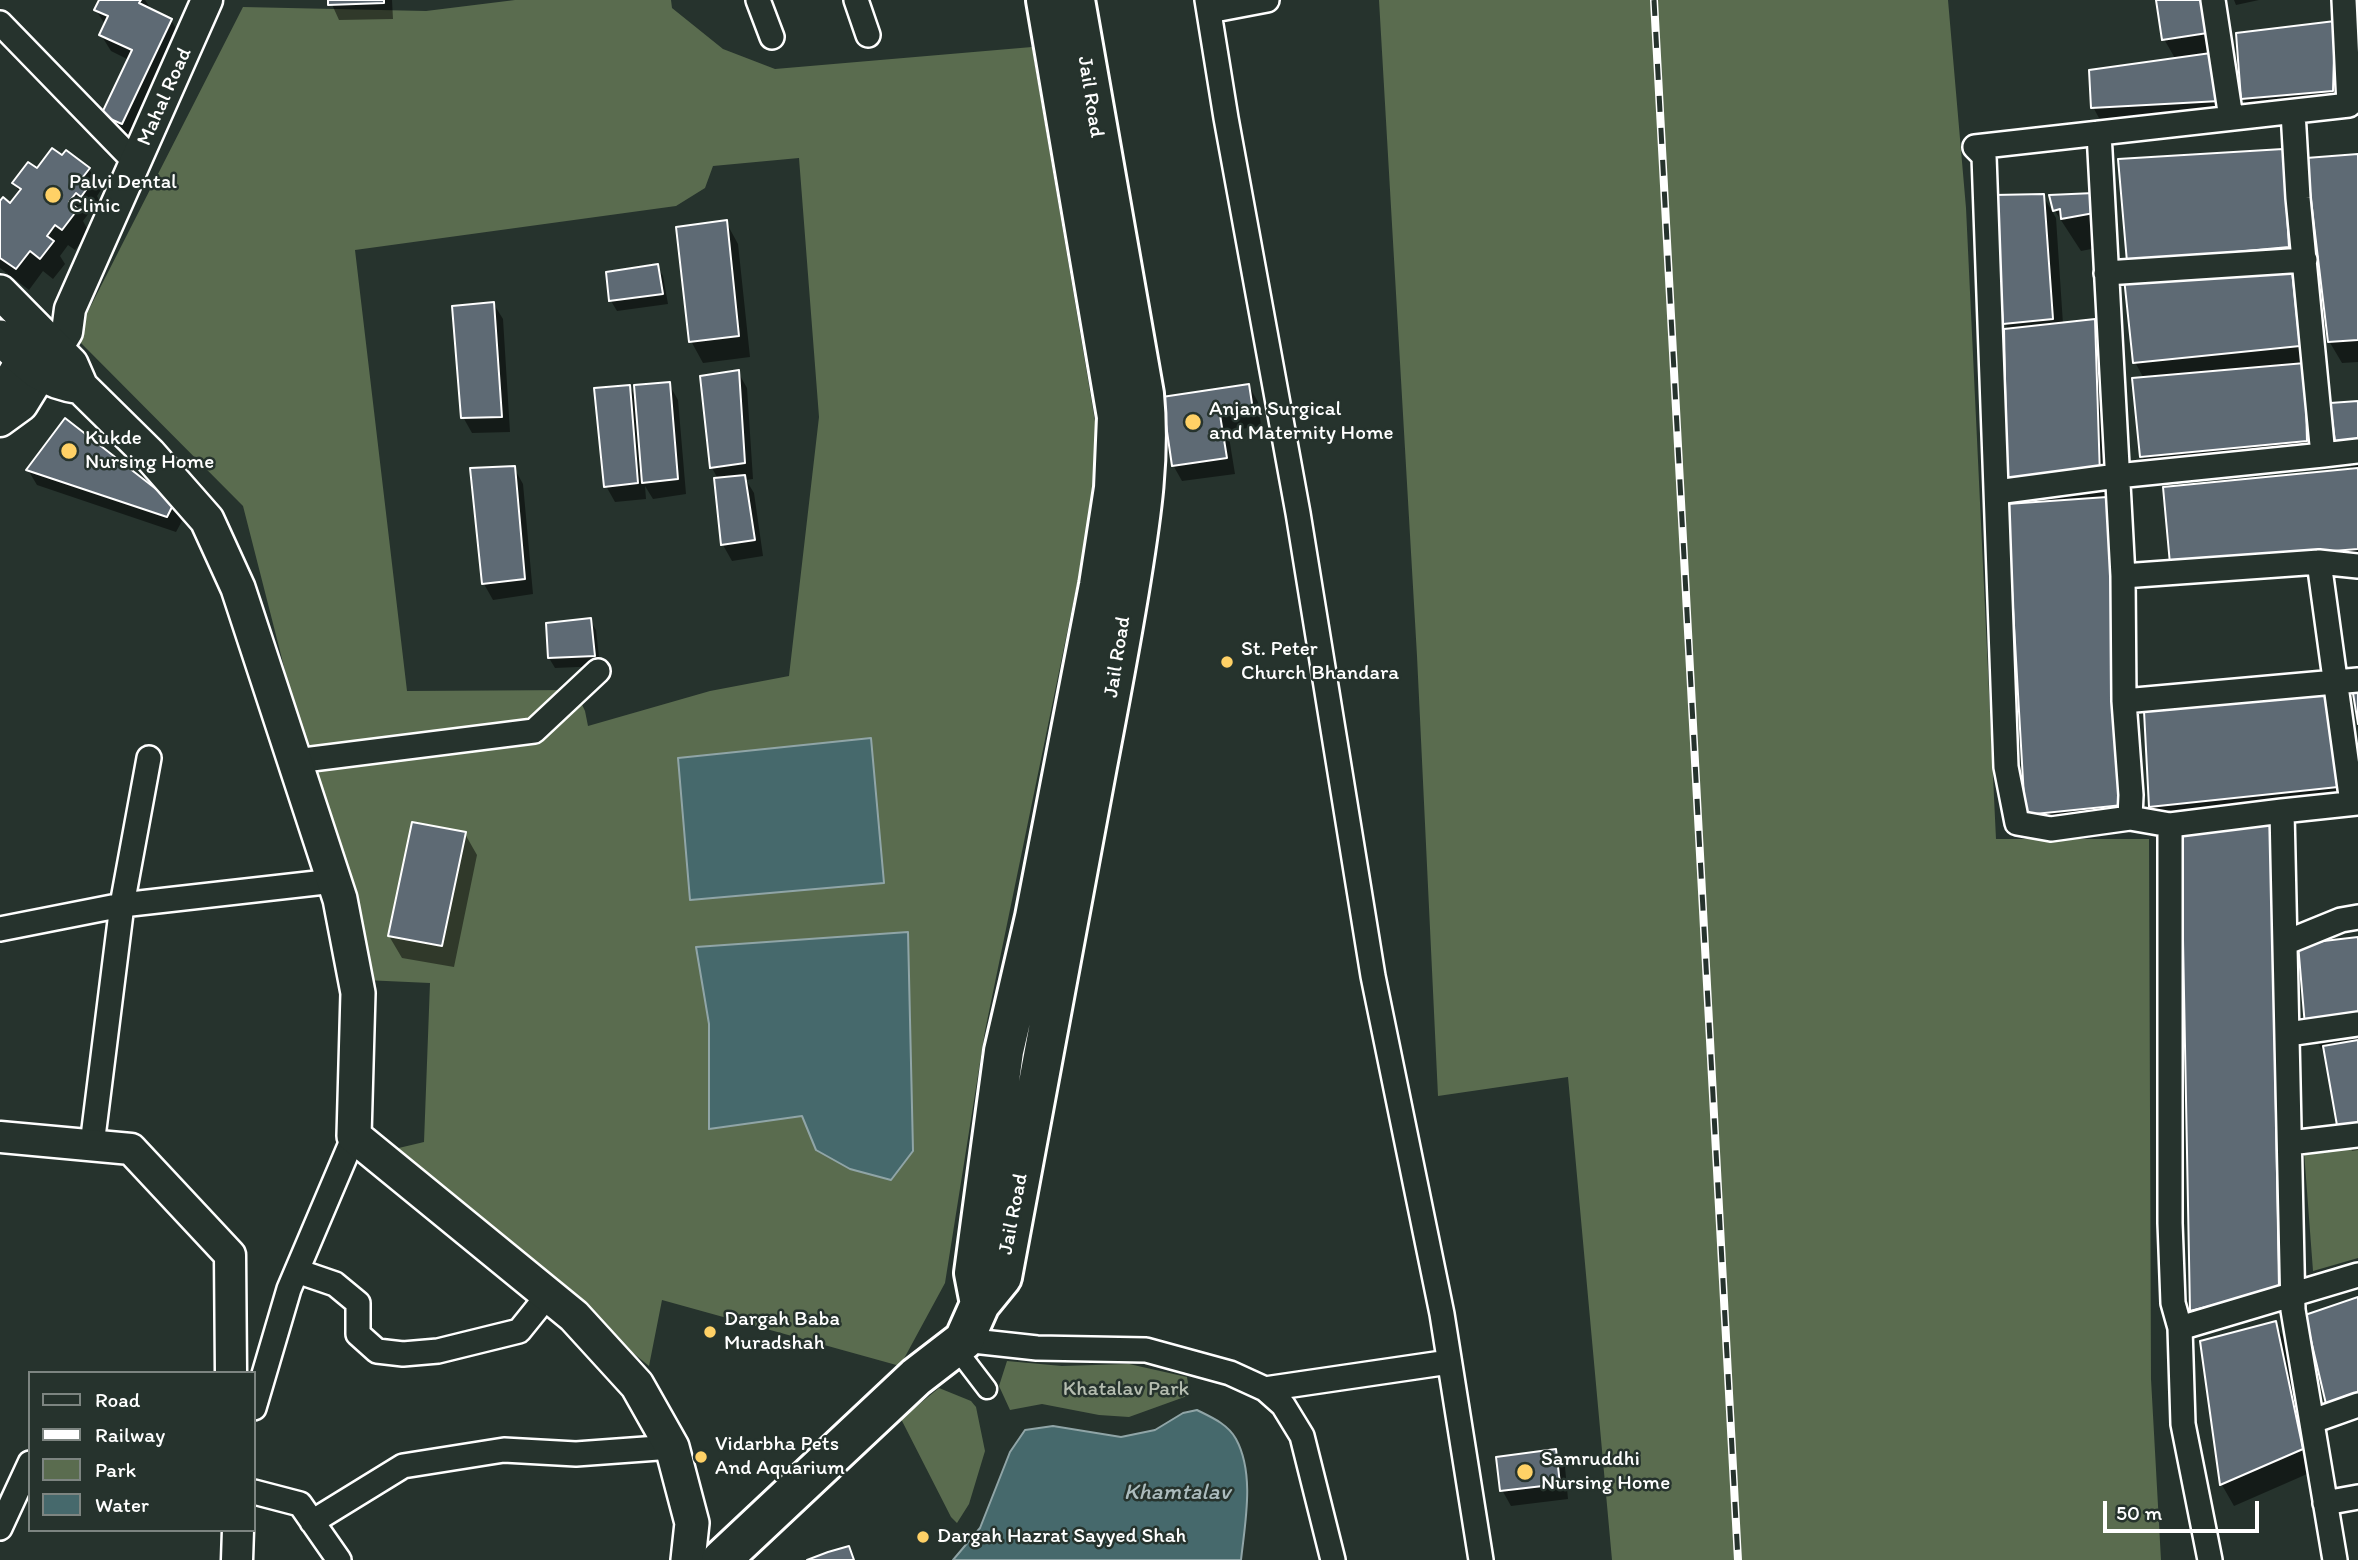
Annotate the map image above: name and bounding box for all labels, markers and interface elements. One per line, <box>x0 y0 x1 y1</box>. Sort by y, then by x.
street label: Mahal Road <box>132 44 198 150</box>
street label: Jail Road <box>1071 55 1109 139</box>
place label: Palvi Dental Clinic <box>69 170 177 220</box>
marker: Palvi Dental Clinic <box>43 185 63 205</box>
place label: Anjan Surgical and Maternity Home <box>1209 397 1394 447</box>
marker: Anjan Surgical and Maternity Home <box>1183 412 1203 432</box>
place label: Kukde Nursing Home <box>85 426 214 476</box>
marker: Kukde Nursing Home <box>59 441 79 461</box>
street label: Jail Road <box>1099 615 1137 699</box>
place label: St. Peter Church Bhandara <box>1241 637 1399 687</box>
marker: St. Peter Church Bhandara <box>1219 654 1235 670</box>
street label: Jail Road <box>994 1171 1034 1257</box>
place label: Dargah Baba Muradshah <box>724 1307 840 1357</box>
marker: Dargah Baba Muradshah <box>702 1324 718 1340</box>
legend <box>28 1371 256 1532</box>
park label: Khatalav Park <box>1063 1377 1189 1403</box>
text: Road <box>95 1387 140 1412</box>
text: Railway <box>95 1422 165 1447</box>
place label: Vidarbha Pets And Aquarium <box>715 1432 845 1482</box>
place label: Samruddhi Nursing Home <box>1541 1447 1670 1497</box>
marker: Vidarbha Pets And Aquarium <box>693 1449 709 1465</box>
text: Park <box>95 1457 136 1482</box>
marker: Samruddhi Nursing Home <box>1515 1462 1535 1482</box>
water label: Khamtalav <box>1124 1479 1230 1507</box>
scale bar <box>2106 1486 2262 1530</box>
text: Water <box>95 1492 149 1517</box>
text: 50 m <box>2116 1500 2162 1525</box>
place label: Dargah Hazrat Sayyed Shah <box>937 1524 1186 1550</box>
marker: Dargah Hazrat Sayyed Shah <box>915 1529 931 1545</box>

